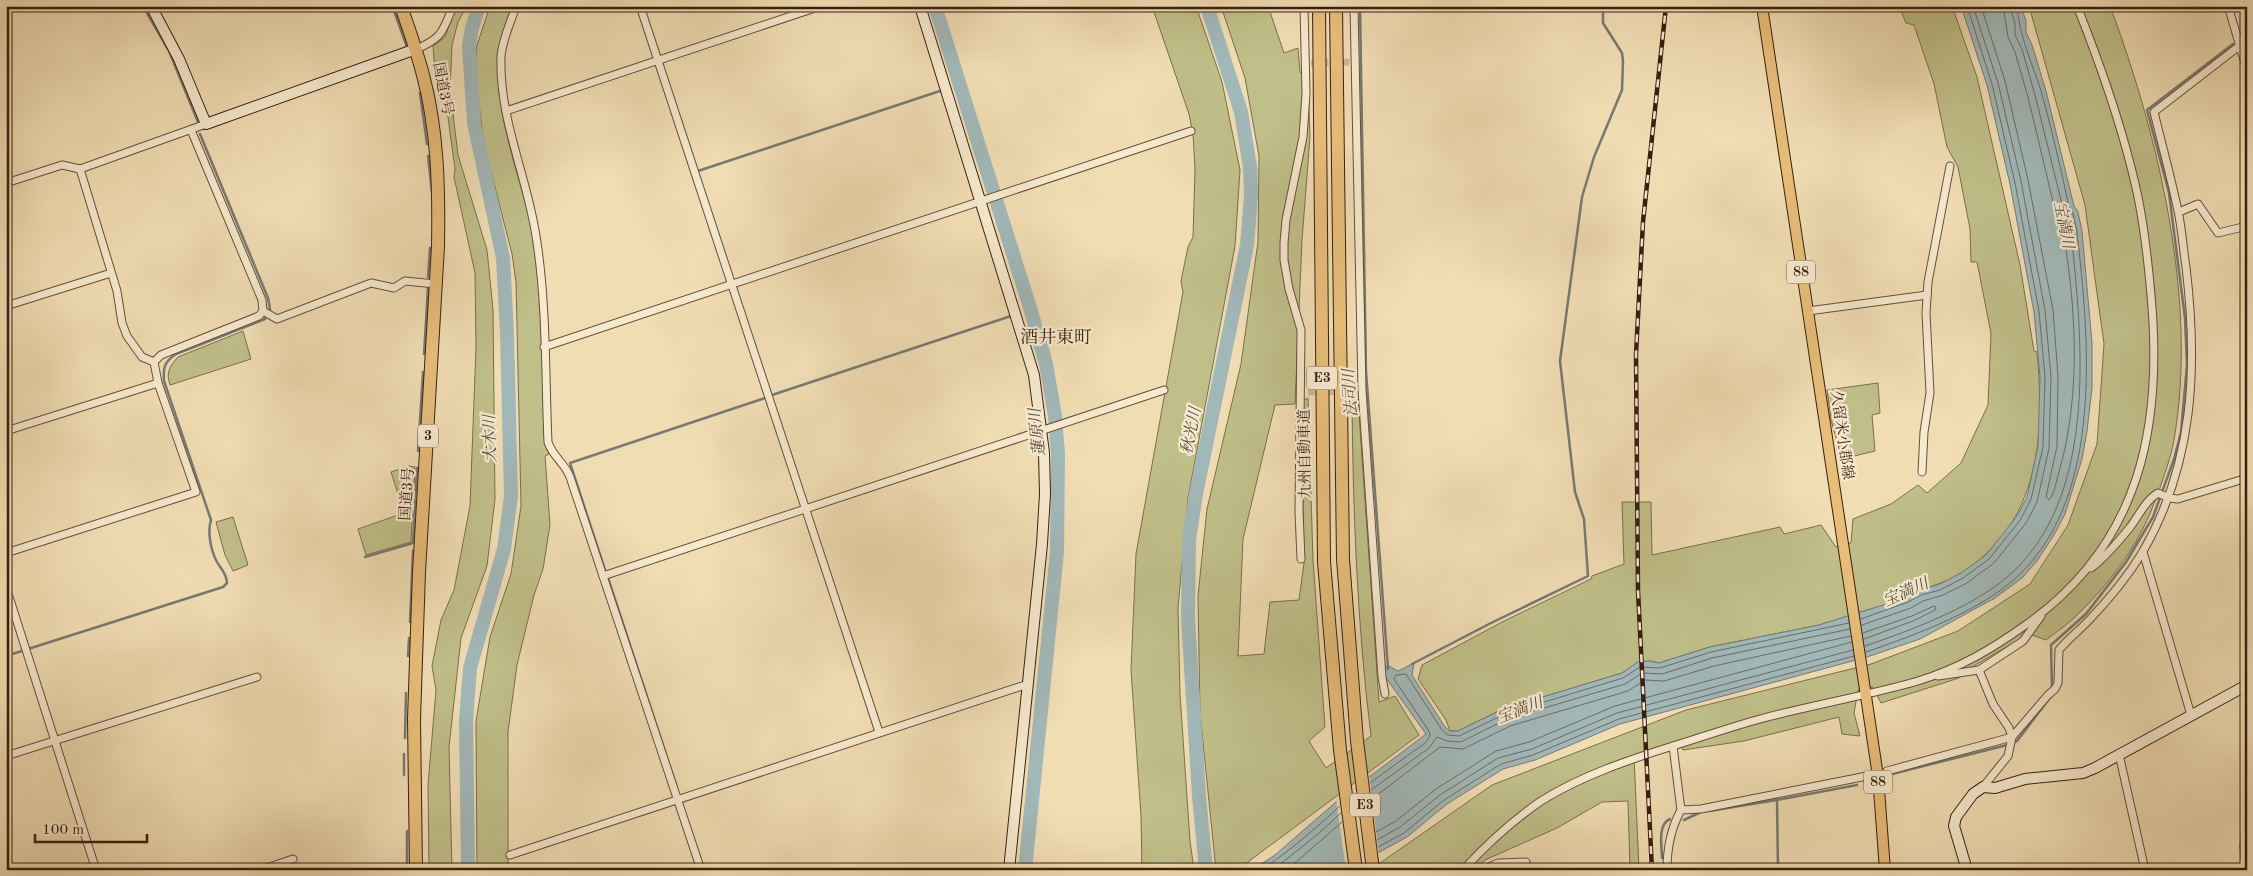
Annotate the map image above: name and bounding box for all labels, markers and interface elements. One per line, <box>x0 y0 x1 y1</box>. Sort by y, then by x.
street label: 国道3号 <box>430 61 456 117</box>
water label: 宝満川 <box>2051 200 2078 252</box>
road number: 88 <box>1787 260 1815 284</box>
district label: 酒井東町 <box>1020 327 1092 347</box>
road number: E3 <box>1307 366 1337 389</box>
water label: 法司川 <box>1339 367 1361 418</box>
street label: 久留米小郡線 <box>1827 389 1857 481</box>
water label: 秋光川 <box>1178 404 1205 456</box>
water label: 蓮原川 <box>1025 405 1048 457</box>
street label: 九州自動車道 <box>1296 409 1314 499</box>
water label: 大木川 <box>480 413 500 463</box>
road number: 3 <box>418 424 438 448</box>
street label: 国道3号 <box>397 467 417 521</box>
water label: 宝満川 <box>1880 573 1933 610</box>
water label: 宝満川 <box>1494 692 1547 727</box>
road number: 88 <box>1864 770 1892 794</box>
road number: E3 <box>1350 794 1380 816</box>
scale bar <box>35 811 148 843</box>
text: 100 m <box>42 823 84 838</box>

